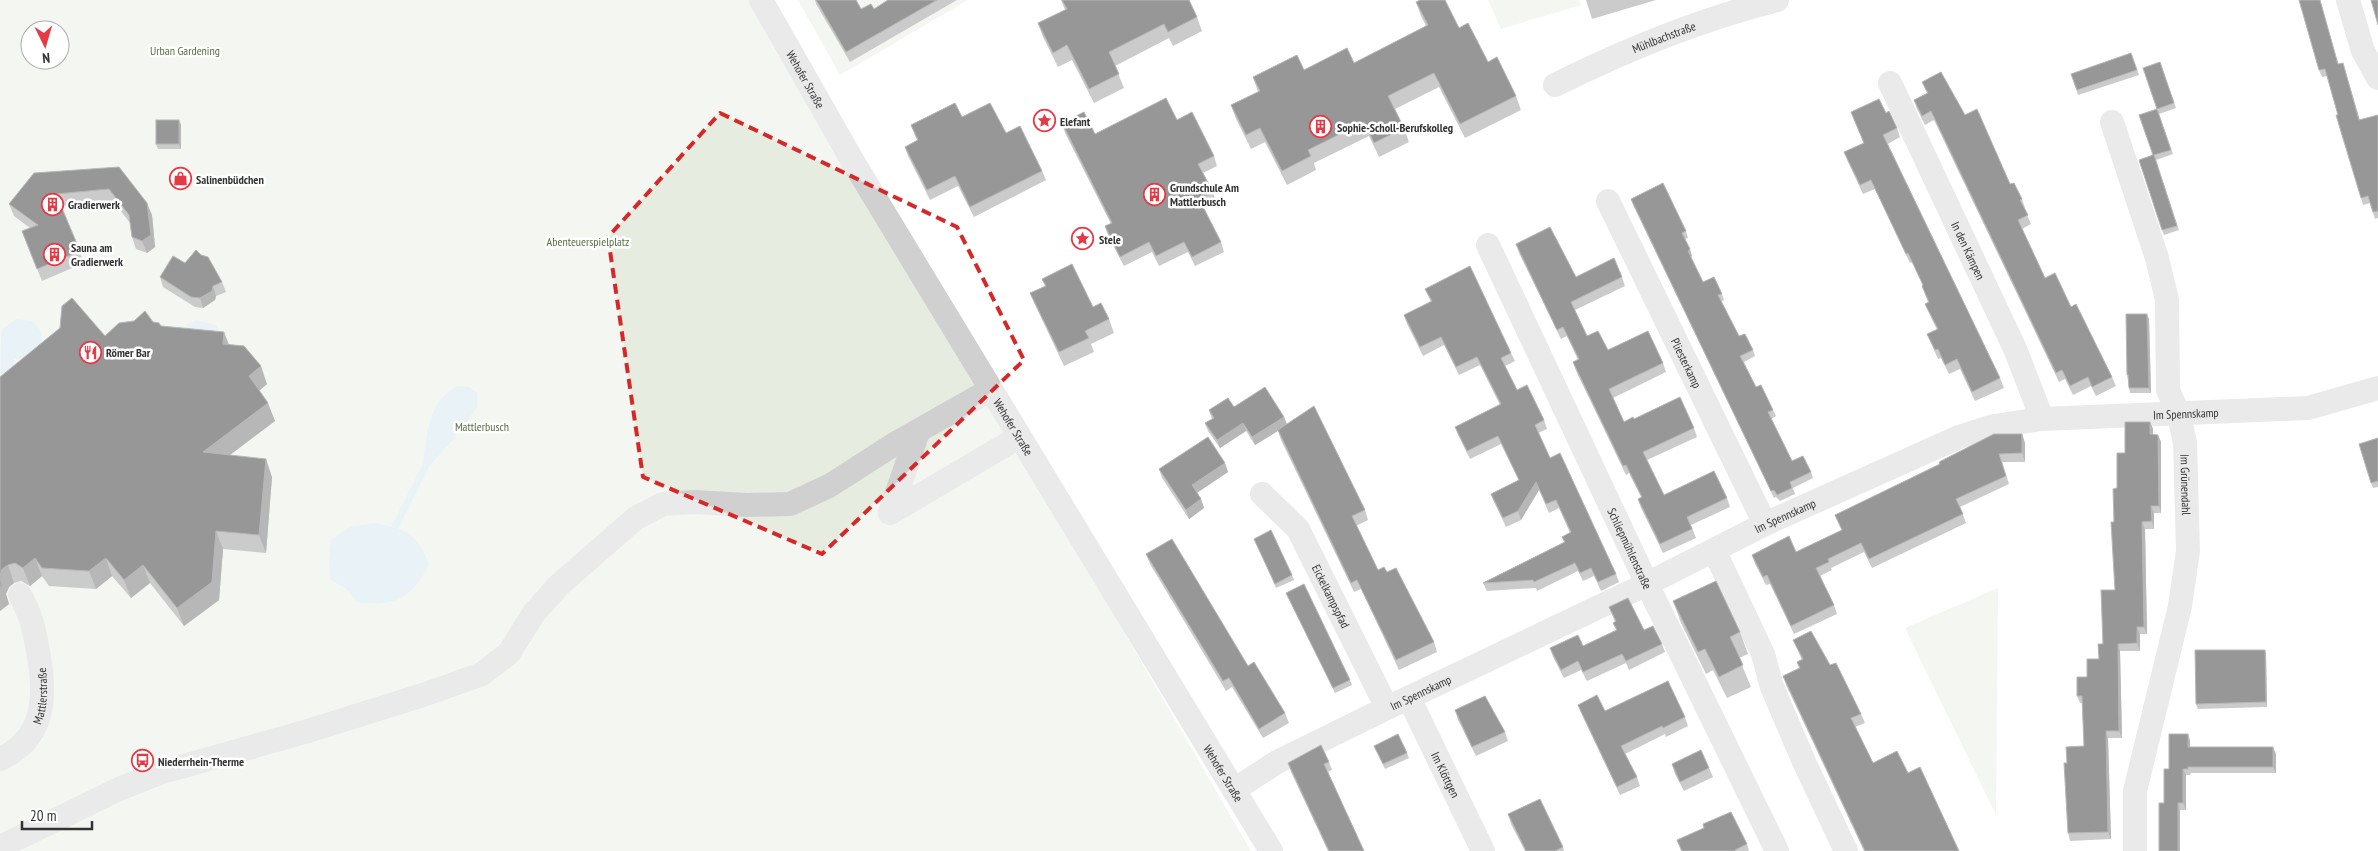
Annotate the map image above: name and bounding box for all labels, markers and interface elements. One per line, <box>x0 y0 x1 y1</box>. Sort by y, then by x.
street label: Mühlbachstraße <box>1630 18 1697 56</box>
north arrow <box>20 20 70 70</box>
park label: Urban Gardening <box>150 43 220 58</box>
street label: Wehofer Straße <box>784 48 828 111</box>
text: N <box>42 49 51 67</box>
place icon: Elefant <box>1032 109 1056 133</box>
place label: Elefant <box>1060 114 1091 129</box>
building icon: Sophie-Scholl-Berufskolleg <box>1309 115 1333 139</box>
place label: Sophie-Scholl-Berufskolleg <box>1337 120 1453 135</box>
shop icon: Salinenbüdchen <box>168 167 192 191</box>
place label: Salinenbüdchen <box>196 172 264 187</box>
place label: Grundschule Am Mattlerbusch <box>1170 180 1239 209</box>
building icon: Grundschule Am Mattlerbusch <box>1142 182 1166 206</box>
building icon: Gradierwerk <box>40 192 64 216</box>
place label: Gradierwerk <box>68 197 120 212</box>
street label: In den Kämpen <box>1949 219 1989 282</box>
place icon: Stele <box>1071 227 1095 251</box>
place label: Stele <box>1099 232 1121 247</box>
park label: Abenteuerspielplatz <box>547 234 629 249</box>
place label: Sauna am Gradierwerk <box>71 240 123 269</box>
building icon: Sauna am Gradierwerk <box>43 242 67 266</box>
street label: Pliesterkamp <box>1668 335 1705 390</box>
restaurant icon: Römer Bar <box>78 340 102 364</box>
place label: Römer Bar <box>106 345 151 360</box>
street label: Wehofer Straße <box>991 395 1037 458</box>
street label: Im Spennskamp <box>2153 404 2219 422</box>
park label: Mattlerbusch <box>455 419 509 434</box>
street label: Im Grünendahl <box>2178 454 2195 516</box>
street label: Im Spennskamp <box>1752 495 1818 536</box>
street label: Schliepmühlenstraße <box>1605 505 1656 591</box>
street label: Eickelkampspfad <box>1309 562 1353 630</box>
street label: Mattlerstraße <box>29 667 50 726</box>
street label: Im Spennskamp <box>1388 671 1453 713</box>
street label: Wehofer Straße <box>1201 742 1247 804</box>
bus stop icon: Niederrhein-Therme <box>130 749 154 773</box>
street label: Im Klöttgen <box>1429 749 1463 800</box>
place label: Niederrhein-Therme <box>158 754 244 769</box>
scale bar <box>22 798 92 830</box>
text: 20 m <box>30 806 56 825</box>

